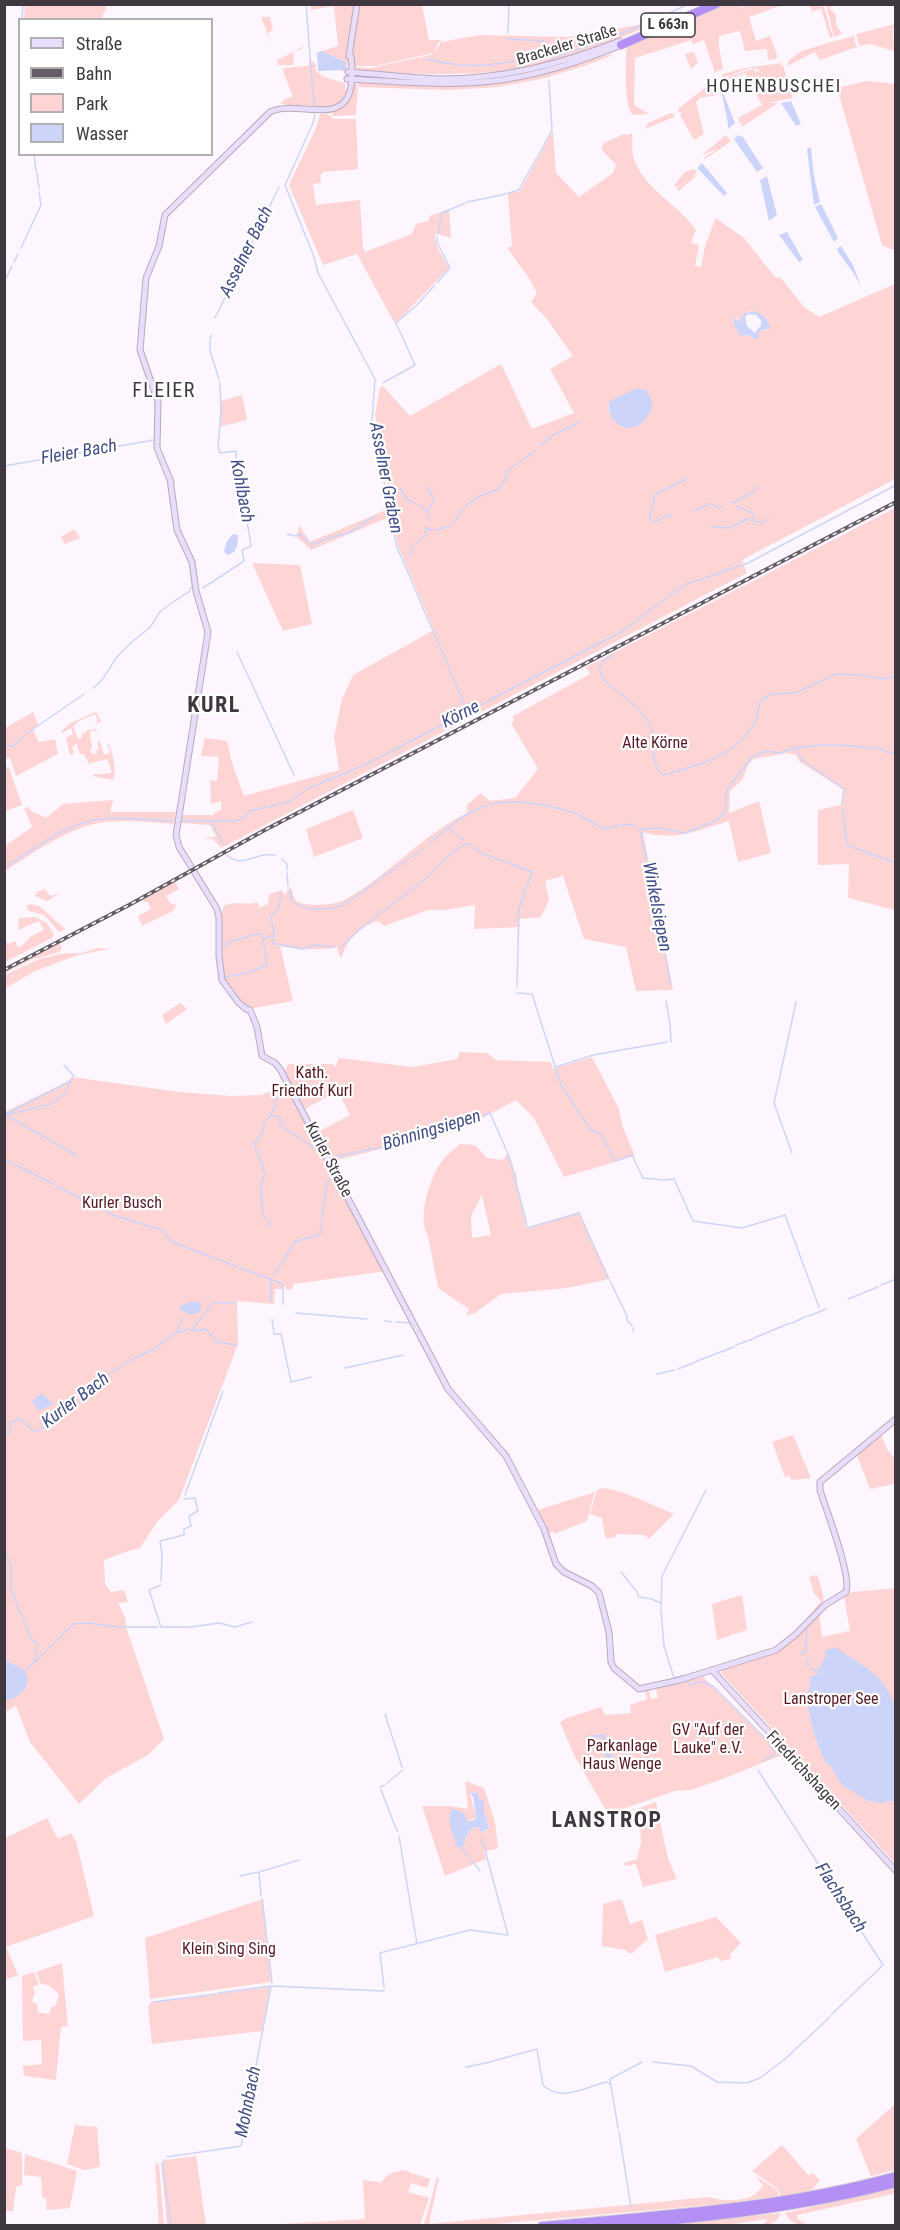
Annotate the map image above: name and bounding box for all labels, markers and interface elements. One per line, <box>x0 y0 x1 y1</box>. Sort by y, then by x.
road number: L 663n <box>641 13 695 37</box>
legend <box>18 18 213 156</box>
street label: Brackeler Straße <box>515 22 619 70</box>
text: Straße <box>76 33 122 54</box>
text: Bahn <box>76 63 112 84</box>
district label: HOHENBUSCHEI <box>706 76 842 98</box>
text: Park <box>76 93 108 114</box>
text: Wasser <box>76 123 128 144</box>
water label: Asselner Bach <box>216 203 278 301</box>
district label: FLEIER <box>132 380 196 404</box>
water label: Asselner Graben <box>364 420 406 536</box>
water label: Fleier Bach <box>39 436 119 470</box>
water label: Kohlbach <box>224 458 258 524</box>
district label: KURL <box>187 693 241 719</box>
water label: Körne <box>438 696 484 734</box>
park label: Alte Körne <box>622 734 688 754</box>
water label: Winkelsiepen <box>637 860 675 954</box>
park label: Kath. Friedhof Kurl <box>272 1064 352 1102</box>
water label: Bönningsiepen <box>380 1106 484 1156</box>
street label: Kurler Straße <box>300 1119 356 1201</box>
park label: Kurler Busch <box>82 1194 162 1214</box>
water label: Kurler Bach <box>38 1369 114 1433</box>
park label: Lanstroper See <box>783 1690 879 1710</box>
park label: GV "Auf der Lauke" e.V. <box>672 1721 744 1759</box>
street label: Friedrichshagen <box>762 1728 844 1814</box>
park label: Parkanlage Haus Wenge <box>583 1737 661 1775</box>
district label: LANSTROP <box>551 1808 663 1834</box>
water label: Flachsbach <box>810 1859 870 1937</box>
park label: Klein Sing Sing <box>182 1940 276 1960</box>
water label: Mohnbach <box>231 2064 267 2140</box>

